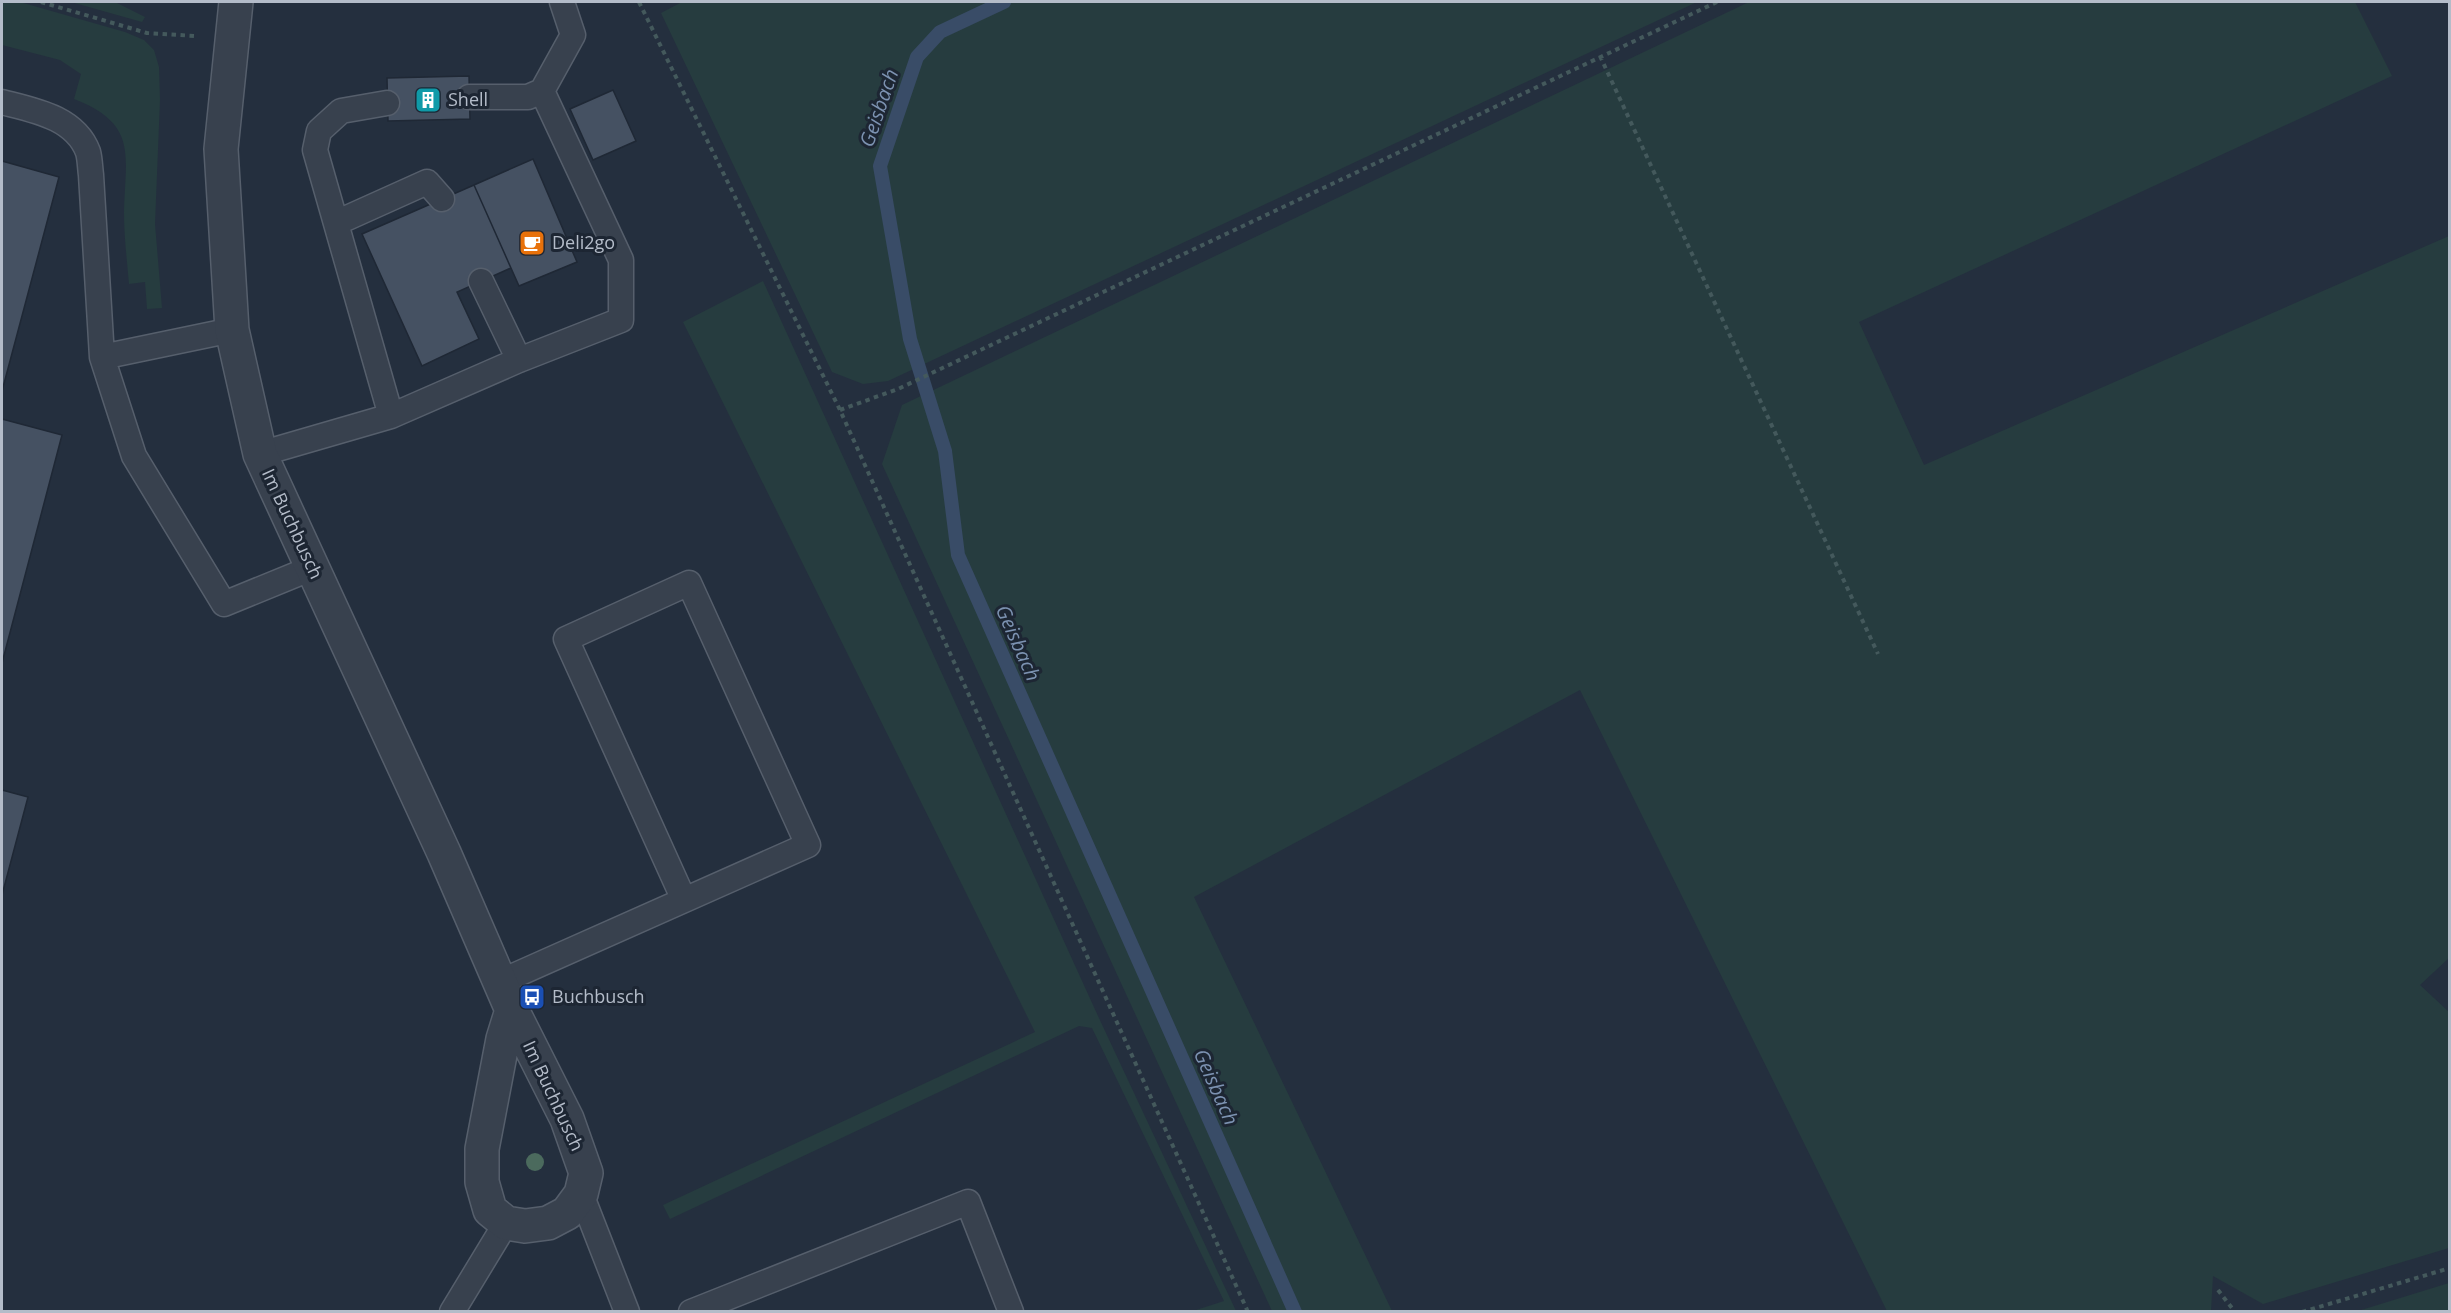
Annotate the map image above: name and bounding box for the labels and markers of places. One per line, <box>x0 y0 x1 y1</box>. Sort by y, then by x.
building icon: Shell <box>413 85 443 115</box>
place label: Shell <box>448 87 488 111</box>
cafe icon: Deli2go <box>517 228 547 258</box>
place label: Deli2go <box>552 230 615 254</box>
bus stop icon: Buchbusch <box>517 982 547 1012</box>
place label: Buchbusch <box>552 984 645 1008</box>

